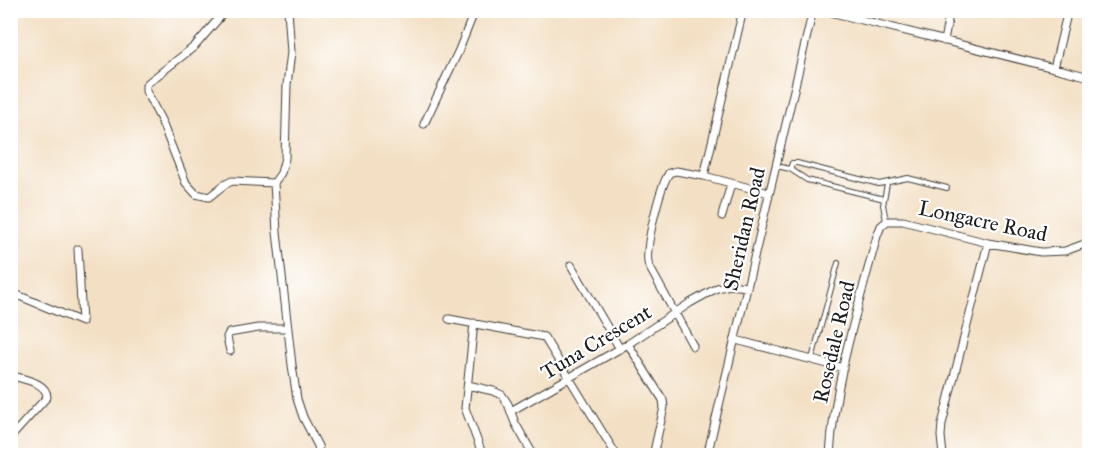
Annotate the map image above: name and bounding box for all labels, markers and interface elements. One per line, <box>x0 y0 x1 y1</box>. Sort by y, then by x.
street label: Sheridan Road <box>717 164 771 293</box>
street label: Longacre Road <box>916 195 1050 247</box>
street label: Rosedale Road <box>807 278 861 406</box>
street label: Tuna Crescent <box>536 298 657 385</box>

